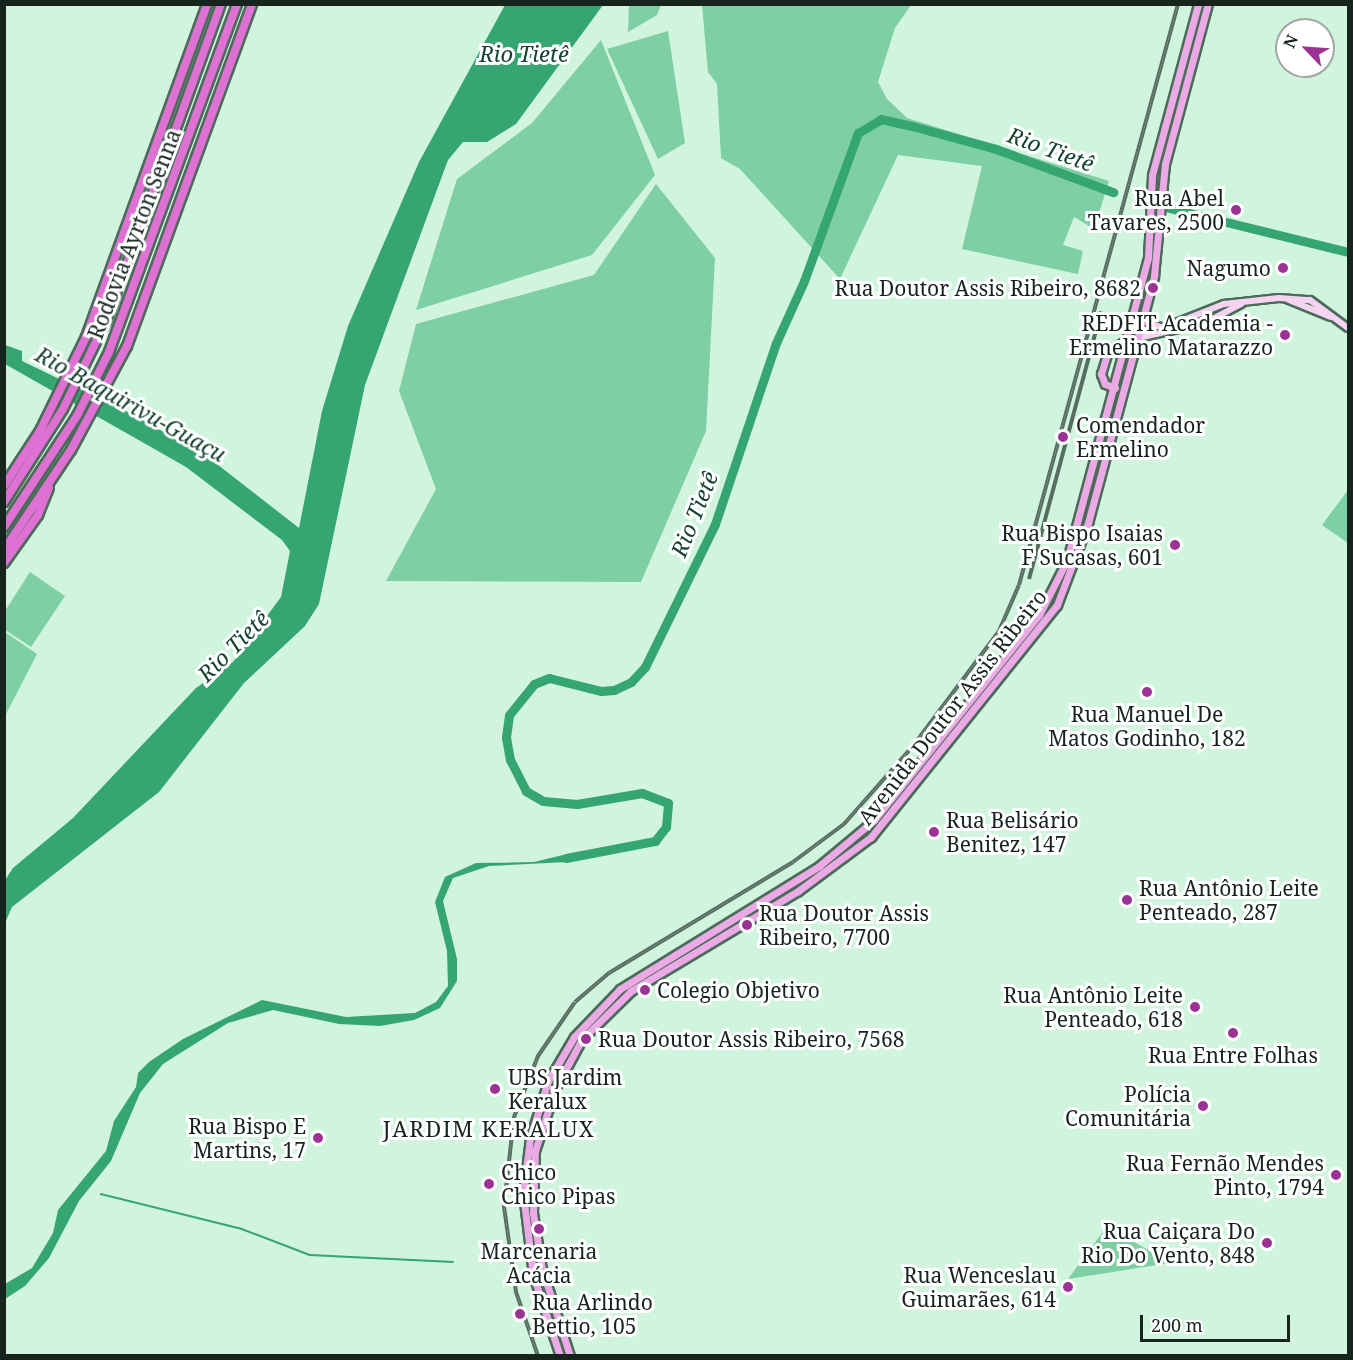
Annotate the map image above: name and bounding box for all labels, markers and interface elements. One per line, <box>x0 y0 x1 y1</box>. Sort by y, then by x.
north arrow <box>1275 18 1335 78</box>
text: N <box>1278 31 1303 52</box>
water label: Rio Tietê <box>479 41 569 67</box>
water label: Rio Tietê <box>1004 121 1098 177</box>
street label: Rodovia Ayrton Senna <box>82 126 186 342</box>
place label: Rua Abel Tavares, 2500 <box>1088 185 1224 235</box>
marker: Rua Abel Tavares, 2500 <box>1229 203 1243 217</box>
place label: Nagumo <box>1187 255 1271 281</box>
marker: Nagumo <box>1276 261 1290 275</box>
place label: Rua Doutor Assis Ribeiro, 8682 <box>835 275 1141 301</box>
marker: Rua Doutor Assis Ribeiro, 8682 <box>1146 281 1160 295</box>
place label: REDFIT Academia - Ermelino Matarazzo <box>1069 310 1273 360</box>
marker: REDFIT Academia - Ermelino Matarazzo <box>1278 328 1292 342</box>
water label: Rio Baquirivu-Guaçu <box>31 341 231 467</box>
place label: Comendador Ermelino <box>1076 412 1205 462</box>
marker: Comendador Ermelino <box>1054 428 1072 446</box>
water label: Rio Tietê <box>665 468 723 560</box>
place label: Rua Bispo Isaias F Sucasas, 601 <box>1001 520 1163 570</box>
marker: Rua Bispo Isaias F Sucasas, 601 <box>1168 538 1182 552</box>
street label: Avenida Doutor Assis Ribeiro <box>852 584 1052 830</box>
water label: Rio Tietê <box>192 605 274 687</box>
marker: Rua Manuel De Matos Godinho, 182 <box>1140 685 1154 699</box>
place label: Rua Manuel De Matos Godinho, 182 <box>1048 701 1246 751</box>
place label: Rua Belisário Benitez, 147 <box>946 807 1079 857</box>
marker: Rua Belisário Benitez, 147 <box>927 825 941 839</box>
place label: Rua Antônio Leite Penteado, 287 <box>1139 875 1319 925</box>
marker: Rua Antônio Leite Penteado, 287 <box>1120 893 1134 907</box>
place label: Rua Doutor Assis Ribeiro, 7700 <box>759 900 929 950</box>
marker: Rua Doutor Assis Ribeiro, 7700 <box>740 918 754 932</box>
place label: Colegio Objetivo <box>657 977 820 1003</box>
place label: Rua Antônio Leite Penteado, 618 <box>1003 982 1183 1032</box>
marker: Colegio Objetivo <box>638 983 652 997</box>
marker: Rua Antônio Leite Penteado, 618 <box>1188 1000 1202 1014</box>
place label: Rua Doutor Assis Ribeiro, 7568 <box>598 1026 904 1052</box>
marker: Rua Entre Folhas <box>1226 1026 1240 1040</box>
marker: Rua Doutor Assis Ribeiro, 7568 <box>579 1032 593 1046</box>
place label: Rua Entre Folhas <box>1148 1042 1318 1068</box>
place label: UBS Jardim Keralux <box>508 1064 622 1114</box>
marker: UBS Jardim Keralux <box>486 1080 504 1098</box>
place label: Polícia Comunitária <box>1065 1081 1191 1131</box>
marker: Polícia Comunitária <box>1196 1099 1210 1113</box>
place label: Rua Bispo E Martins, 17 <box>188 1113 306 1163</box>
district label: JARDIM KERALUX <box>383 1116 595 1142</box>
marker: Rua Bispo E Martins, 17 <box>311 1131 325 1145</box>
place label: Rua Fernão Mendes Pinto, 1794 <box>1126 1150 1324 1200</box>
place label: Chico Chico Pipas <box>501 1159 615 1209</box>
marker: Rua Fernão Mendes Pinto, 1794 <box>1329 1168 1343 1182</box>
marker: Chico Chico Pipas <box>482 1177 496 1191</box>
place label: Rua Caiçara Do Rio Do Vento, 848 <box>1081 1218 1255 1268</box>
marker: Marcenaria Acácia <box>532 1222 546 1236</box>
marker: Rua Caiçara Do Rio Do Vento, 848 <box>1260 1236 1274 1250</box>
place label: Marcenaria Acácia <box>481 1238 597 1288</box>
place label: Rua Wenceslau Guimarães, 614 <box>901 1262 1056 1312</box>
marker: Rua Wenceslau Guimarães, 614 <box>1061 1280 1075 1294</box>
place label: Rua Arlindo Bettio, 105 <box>532 1289 653 1339</box>
scale bar <box>1143 1303 1293 1341</box>
marker: Rua Arlindo Bettio, 105 <box>513 1307 527 1321</box>
text: 200 m <box>1151 1313 1203 1337</box>

